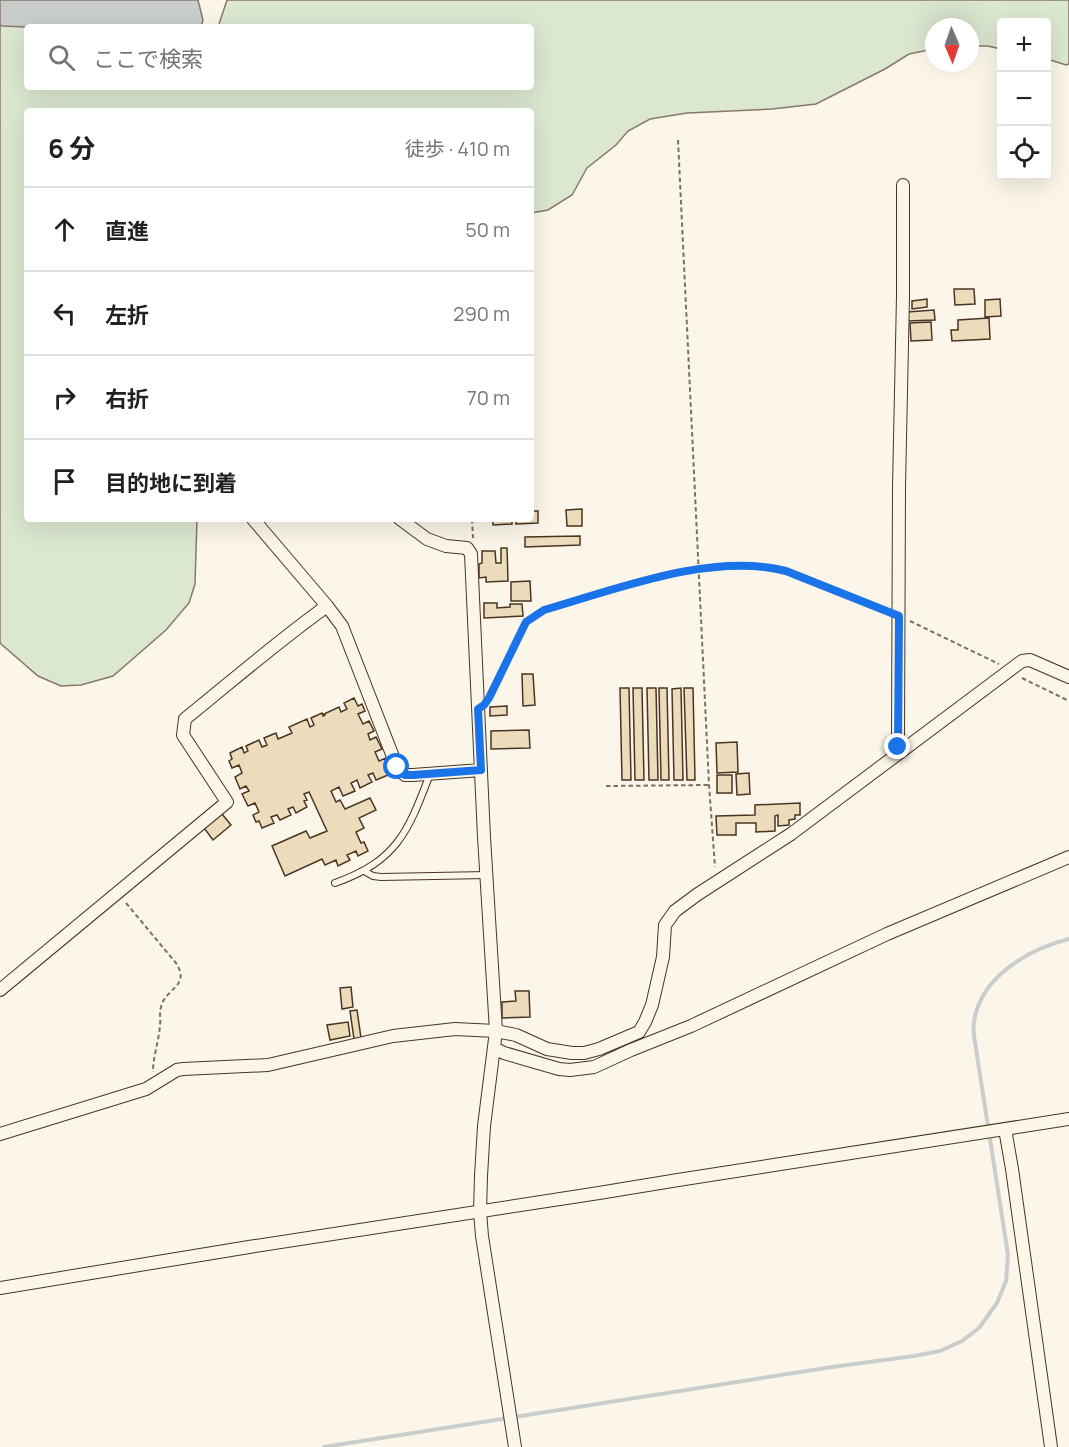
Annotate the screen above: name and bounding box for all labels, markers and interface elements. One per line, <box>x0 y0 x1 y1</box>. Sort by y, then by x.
north arrow <box>925 18 979 72</box>
map controls <box>997 18 1051 180</box>
button: + <box>997 18 1051 72</box>
search box <box>24 24 534 90</box>
icon: search <box>45 41 78 74</box>
text: ここで検索 <box>93 44 203 74</box>
button: − <box>997 72 1051 126</box>
button: locate <box>997 126 1051 180</box>
text: 6 分 <box>48 130 95 166</box>
text: 徒歩 · 410 m <box>405 135 510 162</box>
icon: ahead <box>48 213 81 246</box>
text: 直進 <box>105 216 149 246</box>
text: 50 m <box>465 216 510 243</box>
icon: left <box>48 297 81 330</box>
text: 左折 <box>105 300 149 330</box>
text: 290 m <box>453 300 510 327</box>
icon: right <box>48 381 81 414</box>
text: 右折 <box>105 384 149 414</box>
text: 70 m <box>467 384 510 411</box>
icon: arrive <box>48 465 81 498</box>
text: 目的地に到着 <box>105 468 237 498</box>
route end <box>884 733 910 759</box>
route start <box>383 753 409 779</box>

